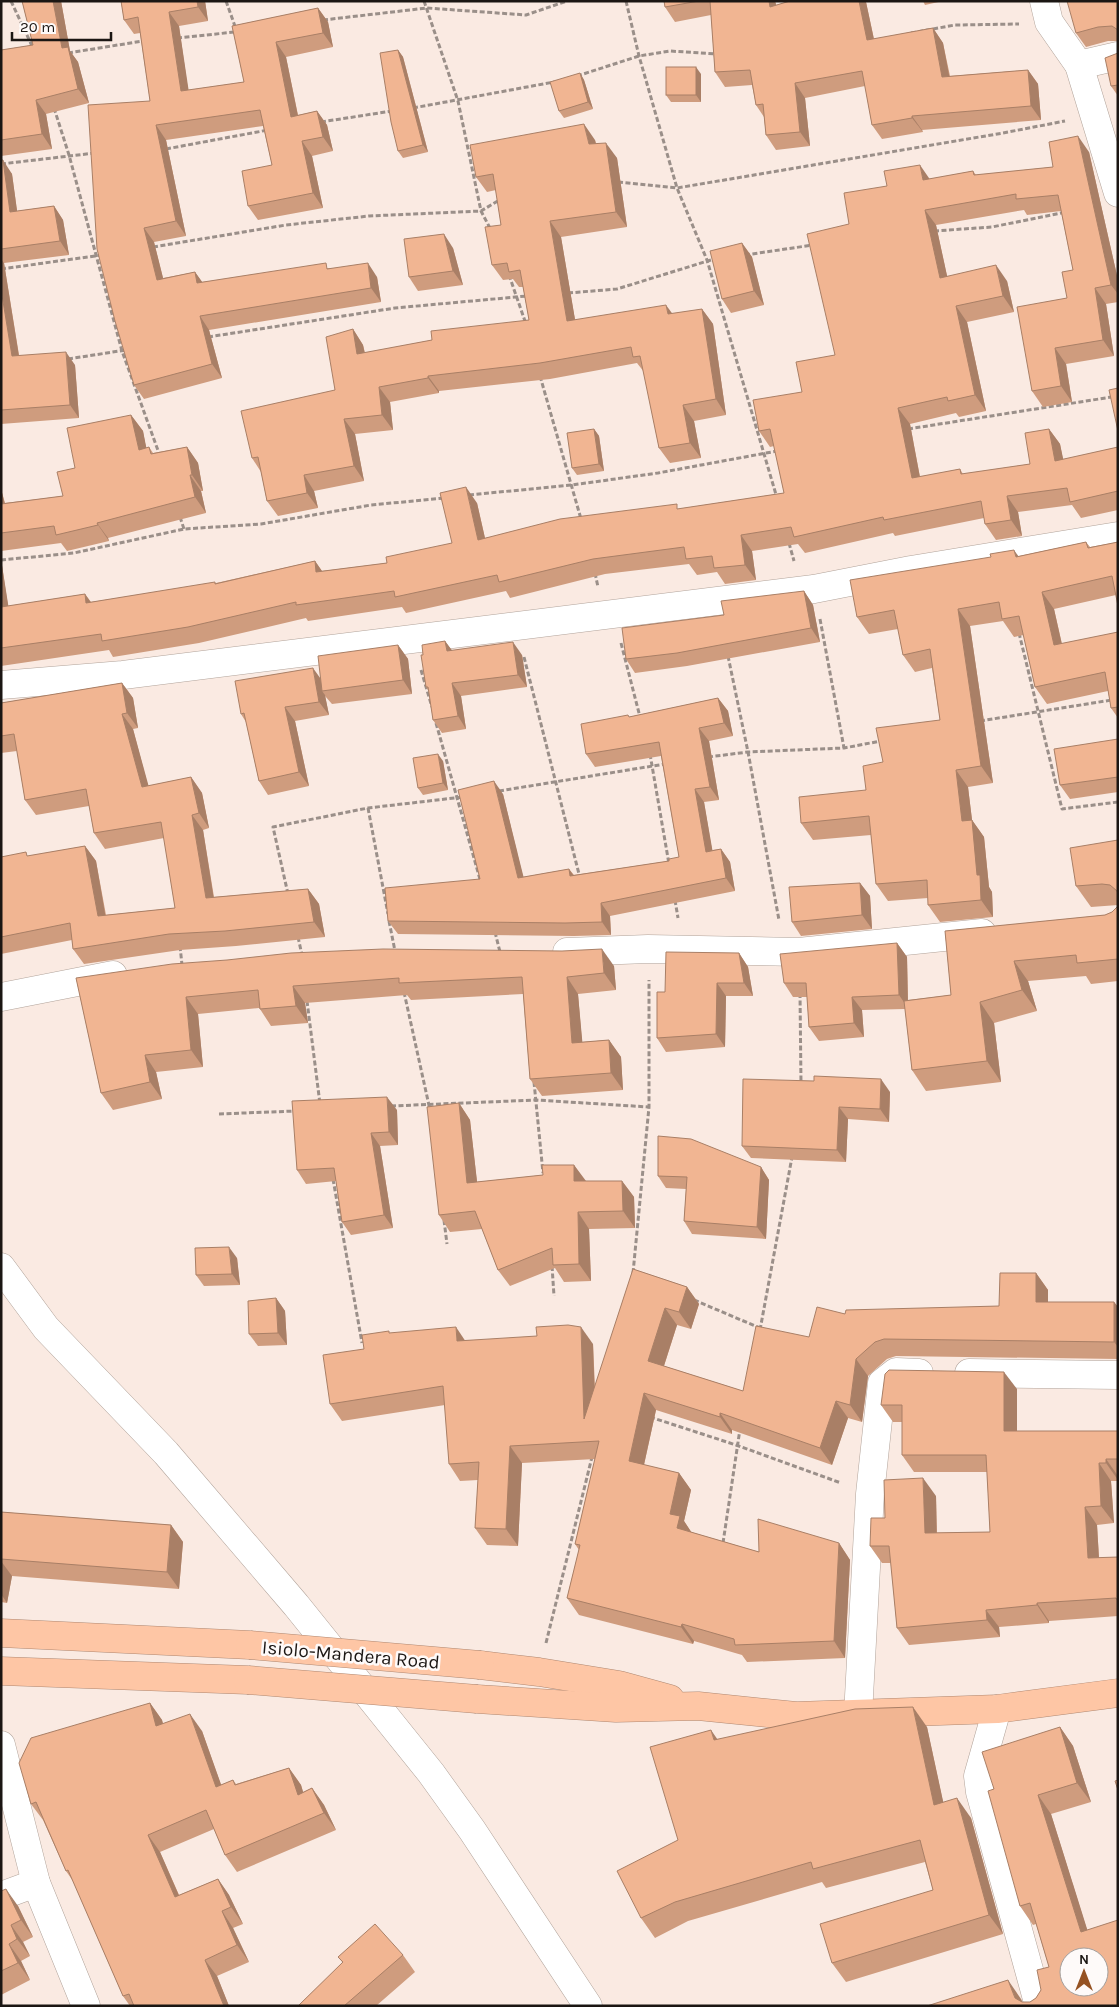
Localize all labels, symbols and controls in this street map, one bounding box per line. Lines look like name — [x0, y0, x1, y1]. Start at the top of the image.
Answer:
scale bar — [12, 10, 111, 42]
text: 20 m — [20, 18, 55, 36]
street label: Isiolo-Mandera Road — [261, 1636, 441, 1674]
north arrow — [1059, 1947, 1109, 1997]
text: N — [1079, 1951, 1089, 1968]

